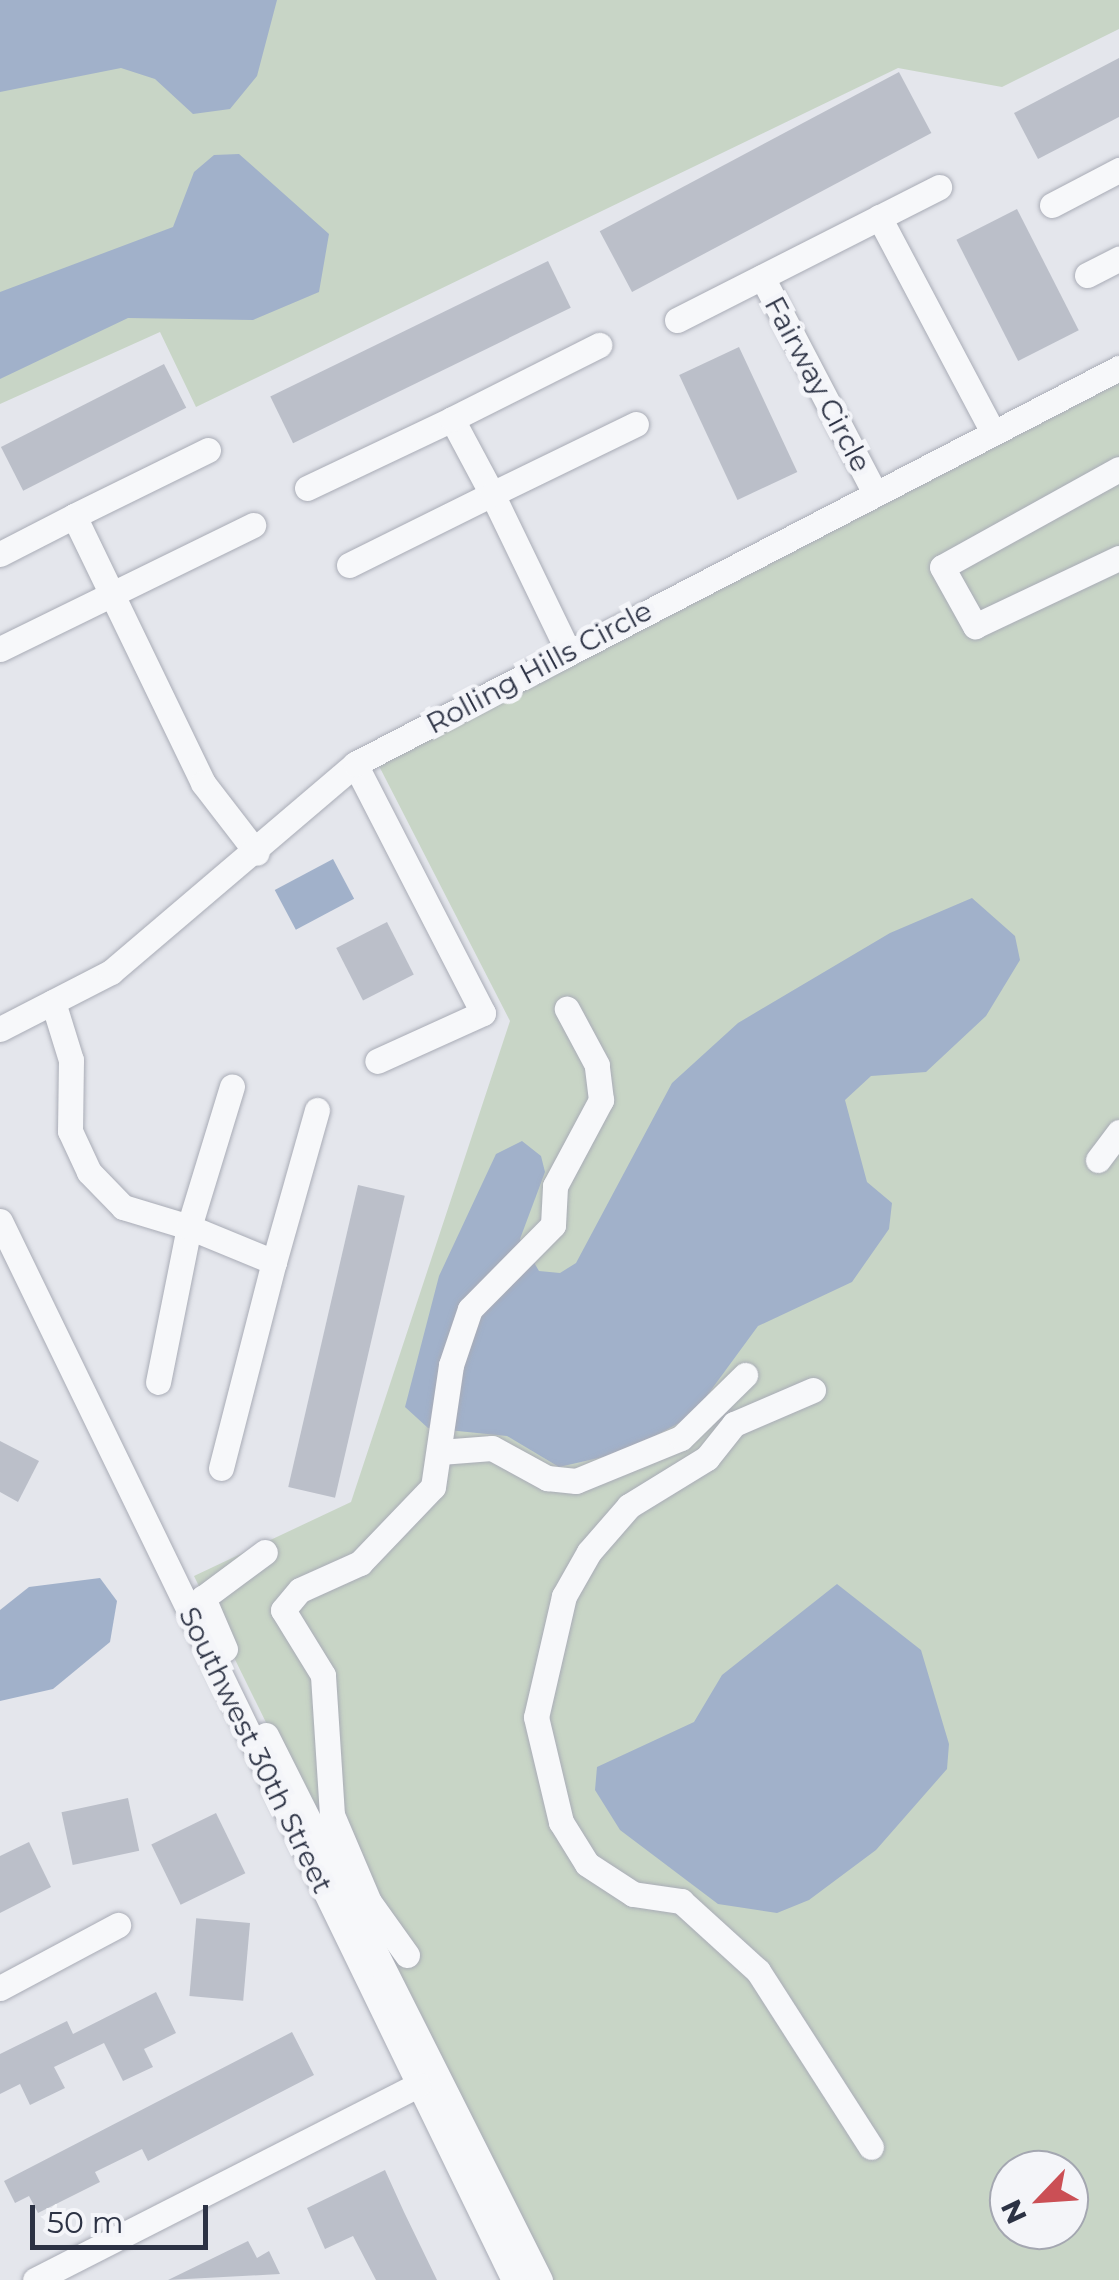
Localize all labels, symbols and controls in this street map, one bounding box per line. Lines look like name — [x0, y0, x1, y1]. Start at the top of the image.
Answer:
street label: Fairway Circle — [758, 291, 878, 477]
street label: Rolling Hills Circle — [421, 593, 657, 741]
street label: Southwest 30th Street — [172, 1602, 340, 1898]
north arrow — [989, 2150, 1089, 2250]
scale bar — [35, 2185, 212, 2247]
text: N — [993, 2194, 1034, 2229]
text: 50 m — [47, 2204, 124, 2241]

